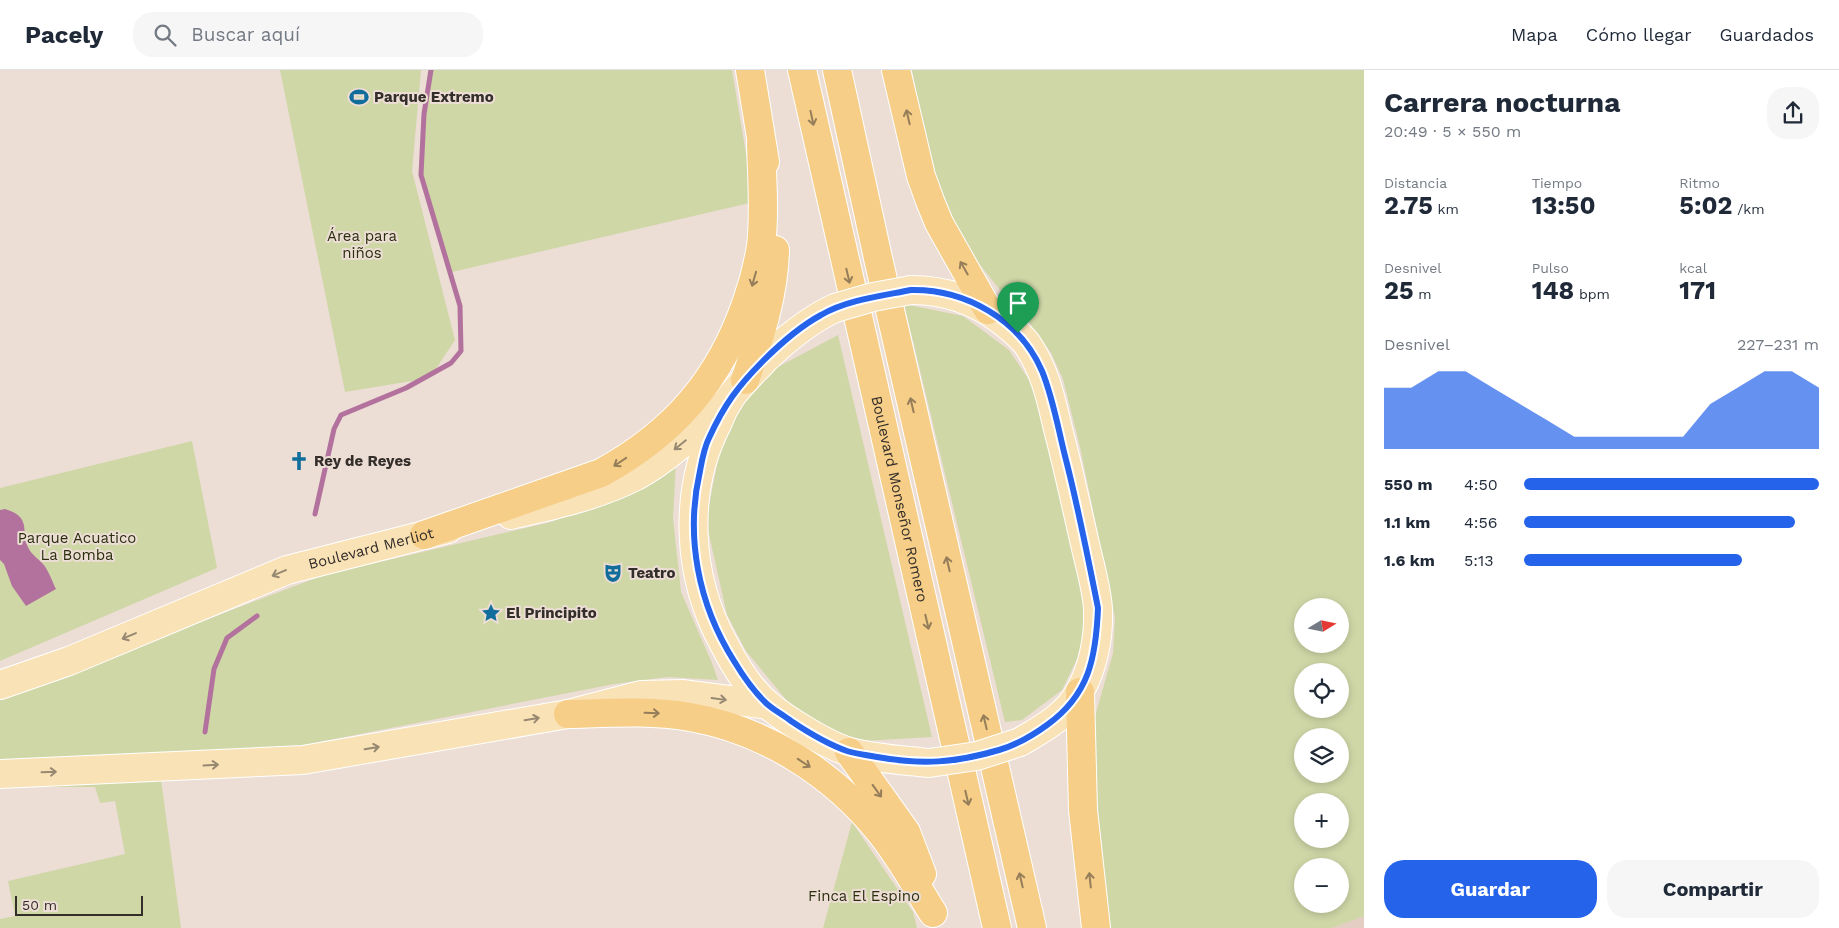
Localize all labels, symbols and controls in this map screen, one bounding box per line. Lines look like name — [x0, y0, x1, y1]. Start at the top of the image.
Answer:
search box — [133, 12, 483, 57]
text: Pacely — [25, 21, 103, 49]
icon: search — [151, 21, 179, 49]
text: Buscar aquí — [191, 23, 300, 46]
text: Mapa — [1511, 24, 1558, 45]
text: Cómo llegar — [1586, 24, 1692, 45]
text: Guardados — [1720, 24, 1814, 45]
sports icon: Parque Extremo — [348, 86, 370, 108]
text: Carrera nocturna — [1384, 86, 1620, 119]
button: share — [1767, 87, 1819, 139]
place label: Parque Extremo — [374, 88, 494, 106]
one-way arrow — [808, 109, 817, 125]
one-way arrow — [903, 109, 912, 125]
text: 20:49 · 5 × 550 m — [1384, 122, 1521, 141]
text: Distancia — [1384, 175, 1447, 191]
text: Tiempo — [1532, 175, 1582, 191]
text: Ritmo — [1679, 175, 1720, 191]
text: 2.75 — [1384, 191, 1433, 220]
text: 13:50 — [1532, 191, 1595, 220]
text: 5:02 — [1679, 191, 1732, 220]
text: km — [1433, 201, 1459, 217]
text: /km — [1732, 201, 1765, 217]
park label: Área para niños — [327, 227, 398, 262]
text: Desnivel — [1384, 260, 1442, 276]
text: Pulso — [1532, 260, 1569, 276]
text: kcal — [1679, 260, 1707, 276]
one-way arrow — [959, 261, 968, 276]
one-way arrow — [844, 268, 853, 284]
one-way arrow — [748, 271, 758, 287]
text: 25 — [1384, 276, 1413, 305]
text: 148 — [1532, 276, 1574, 305]
text: 171 — [1679, 276, 1716, 305]
pin — [997, 282, 1039, 333]
text: m — [1413, 286, 1432, 302]
text: bpm — [1574, 286, 1610, 302]
icon: arrive — [1004, 289, 1032, 317]
text: Desnivel — [1384, 335, 1450, 354]
text: 227–231 m — [1737, 335, 1819, 354]
street label: Boulevard Monseñor Romero — [867, 394, 932, 604]
one-way arrow — [907, 398, 916, 414]
one-way arrow — [674, 439, 687, 450]
church icon: Rey de Reyes — [288, 450, 310, 472]
place label: Rey de Reyes — [314, 452, 411, 470]
one-way arrow — [613, 457, 627, 467]
text: 550 m — [1384, 475, 1433, 494]
text: 4:50 — [1464, 475, 1498, 494]
text: 1.1 km — [1384, 513, 1430, 532]
text: 4:56 — [1464, 513, 1498, 532]
street label: Boulevard Merliot — [306, 524, 436, 573]
park label: Parque Acuatico La Bomba — [18, 529, 136, 564]
text: 1.6 km — [1384, 551, 1435, 570]
text: 5:13 — [1464, 551, 1494, 570]
one-way arrow — [943, 556, 953, 572]
theatre icon: Teatro — [602, 562, 624, 584]
place label: Teatro — [628, 564, 675, 582]
one-way arrow — [271, 570, 286, 579]
north arrow — [1294, 598, 1349, 652]
map controls — [1294, 598, 1349, 913]
place icon: El Principito — [480, 602, 502, 624]
place label: El Principito — [506, 604, 597, 622]
one-way arrow — [923, 614, 932, 630]
one-way arrow — [121, 632, 136, 641]
button: locate — [1294, 663, 1349, 718]
one-way arrow — [711, 694, 727, 704]
one-way arrow — [644, 709, 660, 718]
one-way arrow — [524, 714, 540, 724]
one-way arrow — [980, 715, 989, 731]
button: layers — [1294, 728, 1349, 783]
one-way arrow — [364, 742, 380, 752]
one-way arrow — [797, 758, 811, 768]
one-way arrow — [203, 761, 219, 770]
one-way arrow — [40, 768, 56, 777]
one-way arrow — [872, 784, 882, 798]
one-way arrow — [963, 789, 973, 805]
button: + — [1294, 793, 1349, 848]
button: − — [1294, 858, 1349, 913]
button: Guardar — [1384, 860, 1597, 918]
button: Compartir — [1607, 860, 1819, 918]
one-way arrow — [1085, 872, 1095, 888]
one-way arrow — [1016, 873, 1025, 889]
park label: Finca El Espino — [808, 887, 920, 905]
scale bar — [15, 893, 142, 916]
text: 50 m — [22, 897, 57, 913]

